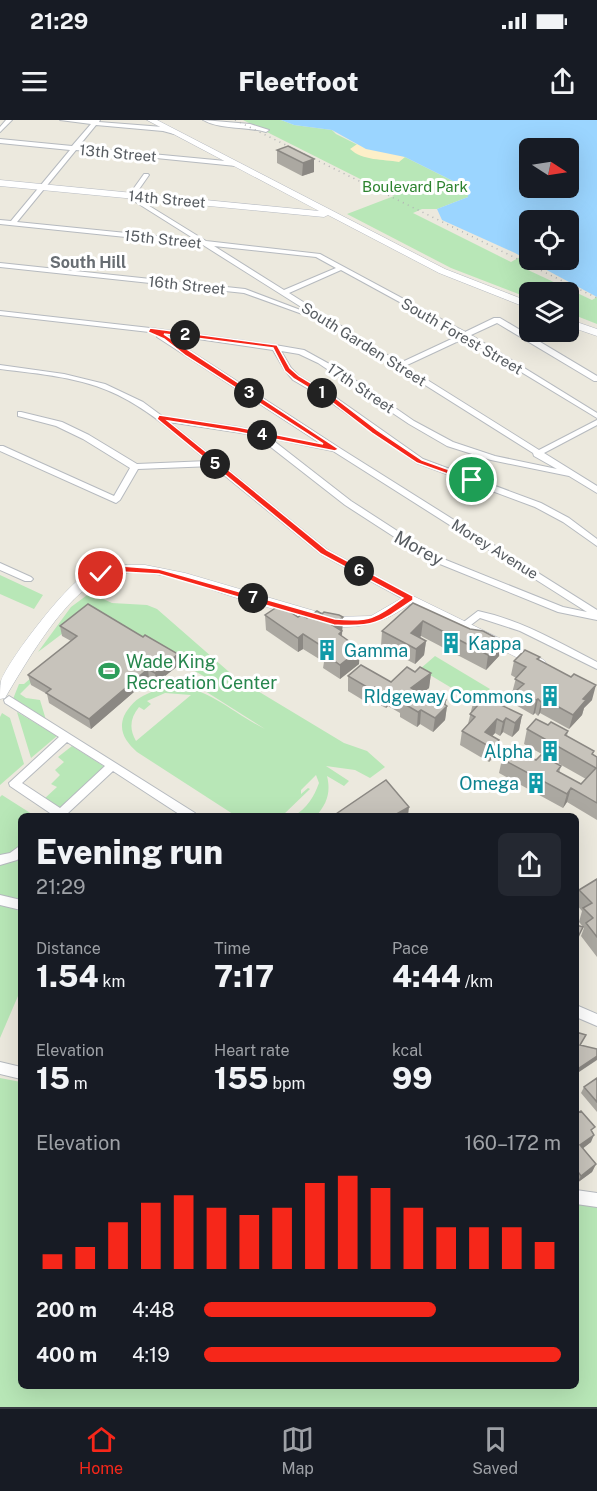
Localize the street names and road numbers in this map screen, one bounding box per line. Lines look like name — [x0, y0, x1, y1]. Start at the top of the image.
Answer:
street label: 13th Street — [79, 141, 158, 165]
street label: 14th Street — [128, 187, 206, 211]
street label: 15th Street — [123, 226, 203, 252]
street label: 16th Street — [148, 273, 227, 298]
street label: South Forest Street — [398, 294, 526, 378]
street label: South Garden Street — [298, 299, 430, 389]
street label: 17th Street — [324, 359, 398, 417]
street label: Morey Avenue — [449, 516, 541, 582]
street label: Morey — [391, 526, 447, 570]

